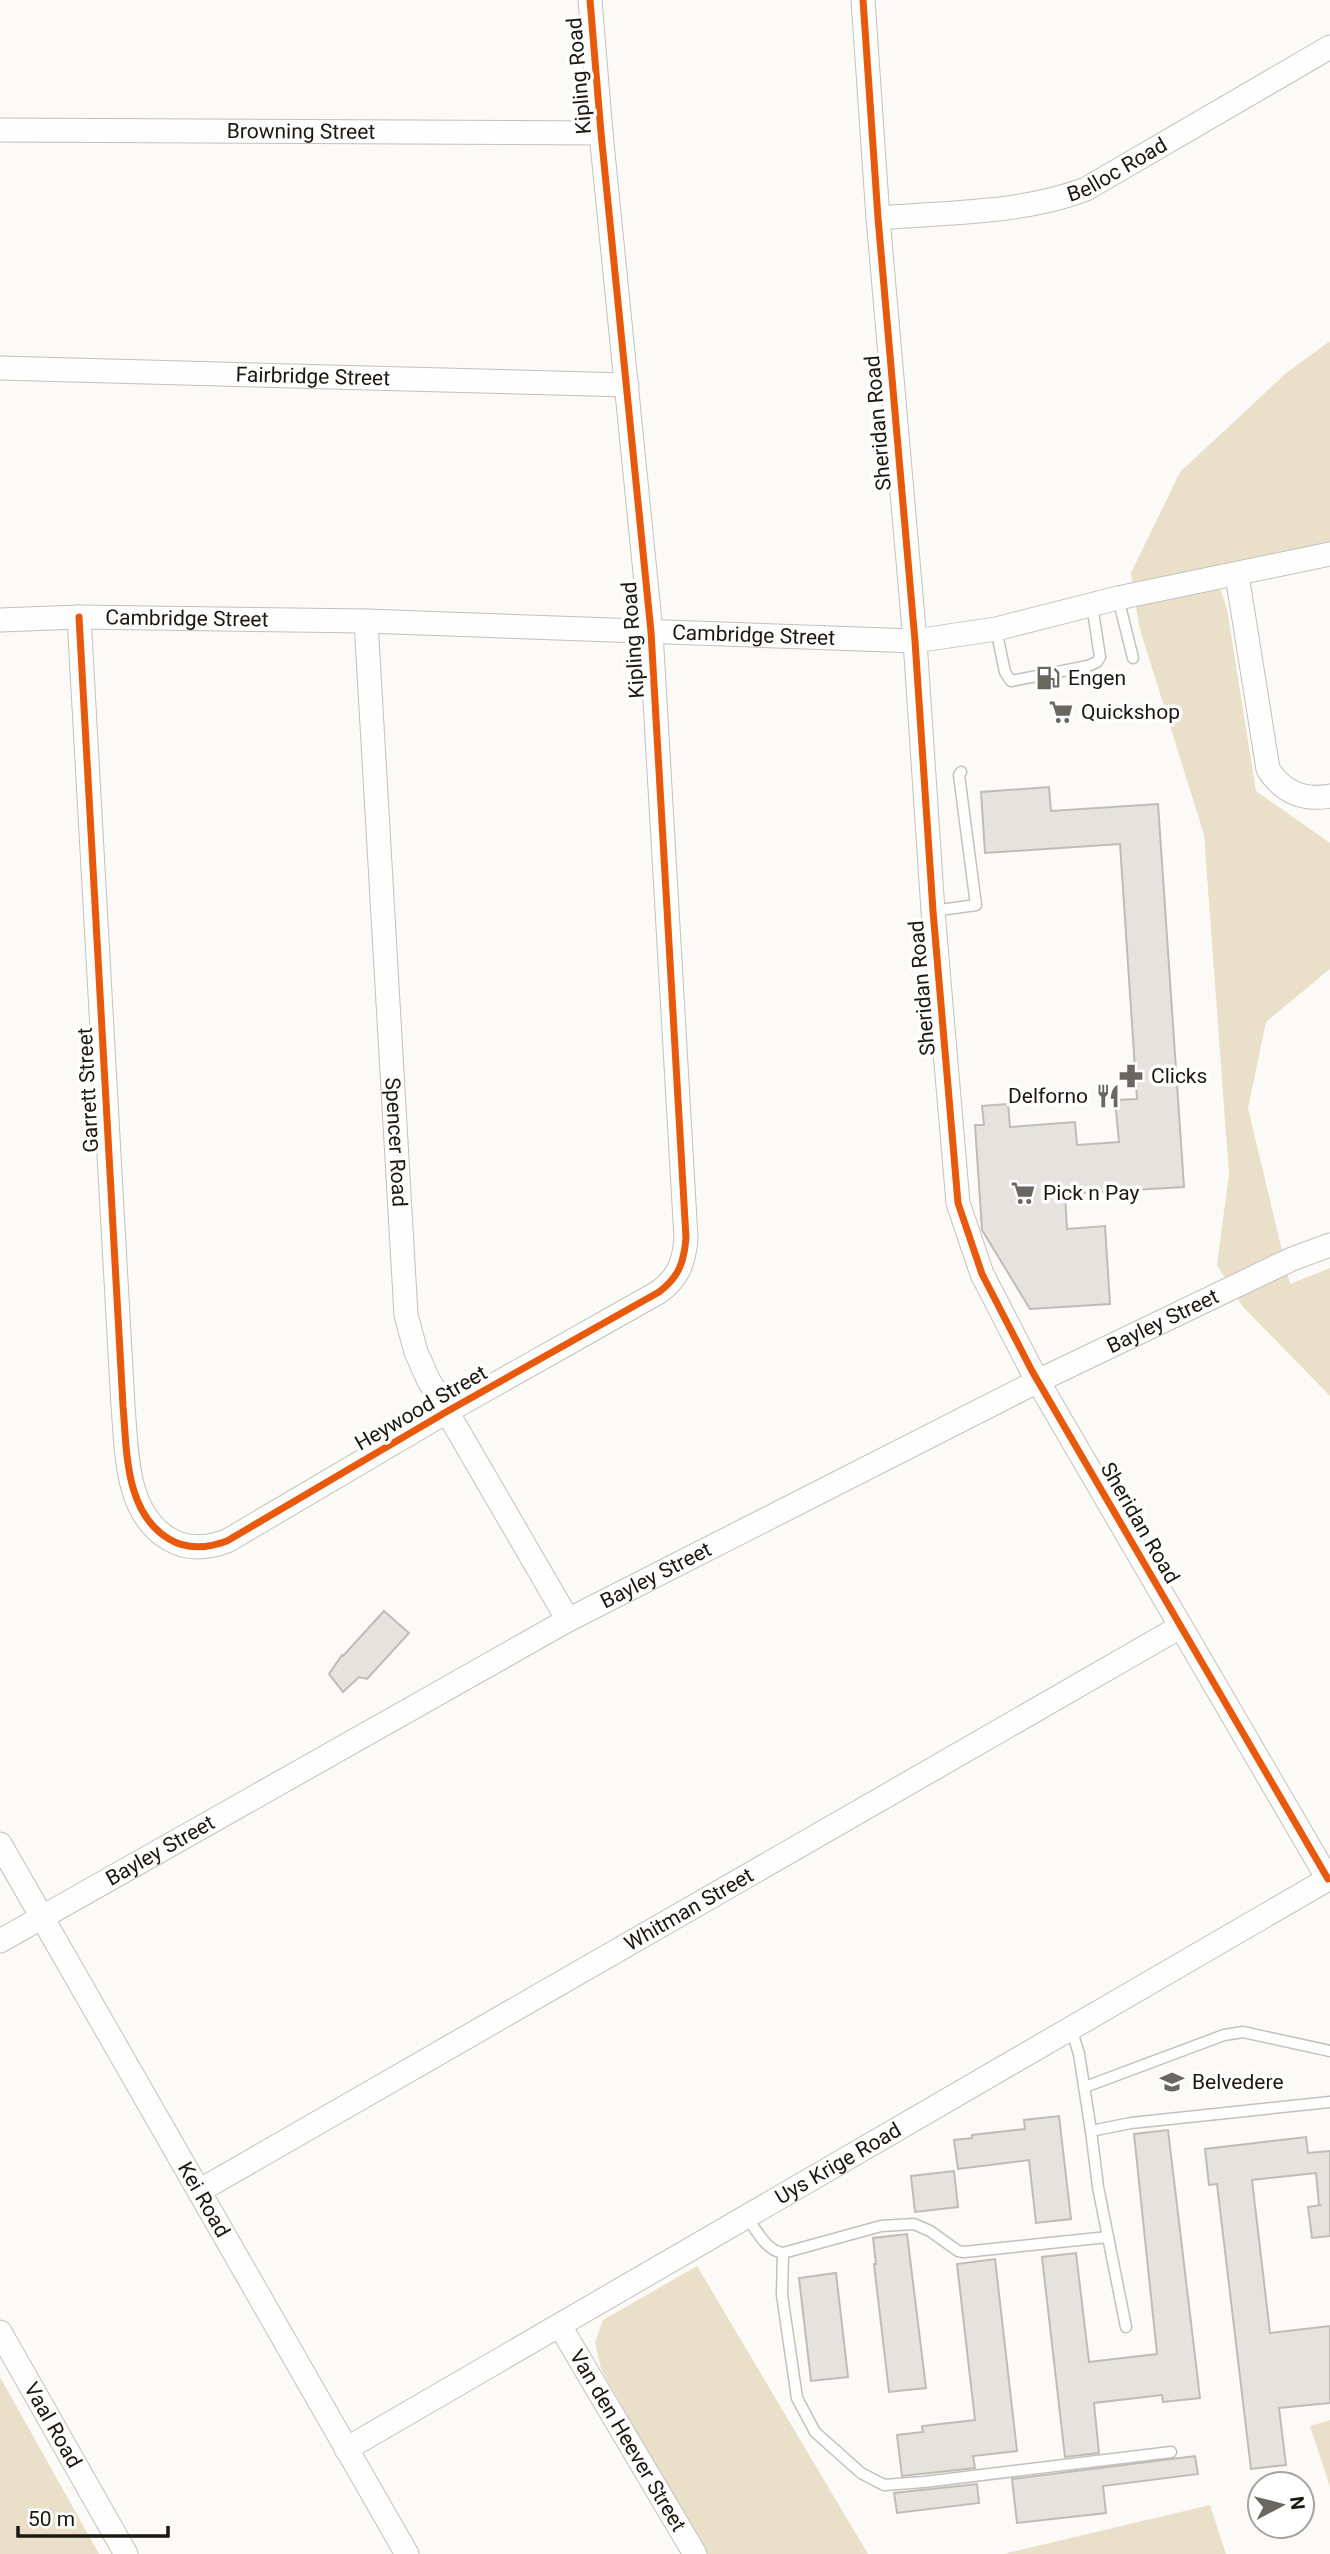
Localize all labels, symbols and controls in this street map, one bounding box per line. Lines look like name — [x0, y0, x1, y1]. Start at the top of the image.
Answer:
street label: Kipling Road — [562, 17, 596, 135]
street label: Browning Street — [227, 119, 375, 144]
street label: Belloc Road — [1064, 133, 1171, 207]
street label: Sheridan Road — [860, 354, 896, 492]
street label: Fairbridge Street — [235, 362, 391, 391]
street label: Kipling Road — [617, 581, 649, 699]
street label: Cambridge Street — [105, 605, 269, 632]
street label: Cambridge Street — [672, 620, 836, 650]
fuel station icon: Engen — [1034, 664, 1062, 692]
place label: Engen — [1068, 666, 1126, 690]
supermarket icon: Quickshop — [1047, 698, 1075, 726]
place label: Quickshop — [1081, 700, 1180, 724]
street label: Sheridan Road — [904, 919, 940, 1057]
street label: Garrett Street — [73, 1027, 103, 1153]
pharmacy icon: Clicks — [1117, 1062, 1145, 1090]
place label: Clicks — [1151, 1064, 1207, 1088]
street label: Spencer Road — [380, 1077, 412, 1208]
restaurant icon: Delforno — [1094, 1082, 1122, 1110]
place label: Delforno — [1008, 1084, 1088, 1108]
supermarket icon: Pick n Pay — [1009, 1179, 1037, 1207]
place label: Pick n Pay — [1043, 1181, 1139, 1205]
street label: Bayley Street — [1103, 1284, 1223, 1358]
street label: Heywood Street — [351, 1361, 491, 1455]
street label: Sheridan Road — [1096, 1458, 1184, 1588]
street label: Bayley Street — [596, 1537, 715, 1613]
street label: Bayley Street — [102, 1810, 219, 1891]
street label: Whitman Street — [620, 1863, 757, 1956]
school or university icon: Belvedere — [1158, 2068, 1186, 2096]
place label: Belvedere — [1192, 2070, 1284, 2094]
street label: Uys Krige Road — [771, 2118, 905, 2209]
street label: Kei Road — [173, 2158, 235, 2242]
street label: Van den Heever Street — [565, 2345, 691, 2536]
street label: Vaal Road — [19, 2378, 87, 2472]
north arrow — [1246, 2470, 1316, 2540]
scale bar — [18, 2494, 168, 2538]
text: N — [1285, 2495, 1310, 2511]
text: 50 m — [28, 2507, 75, 2531]

